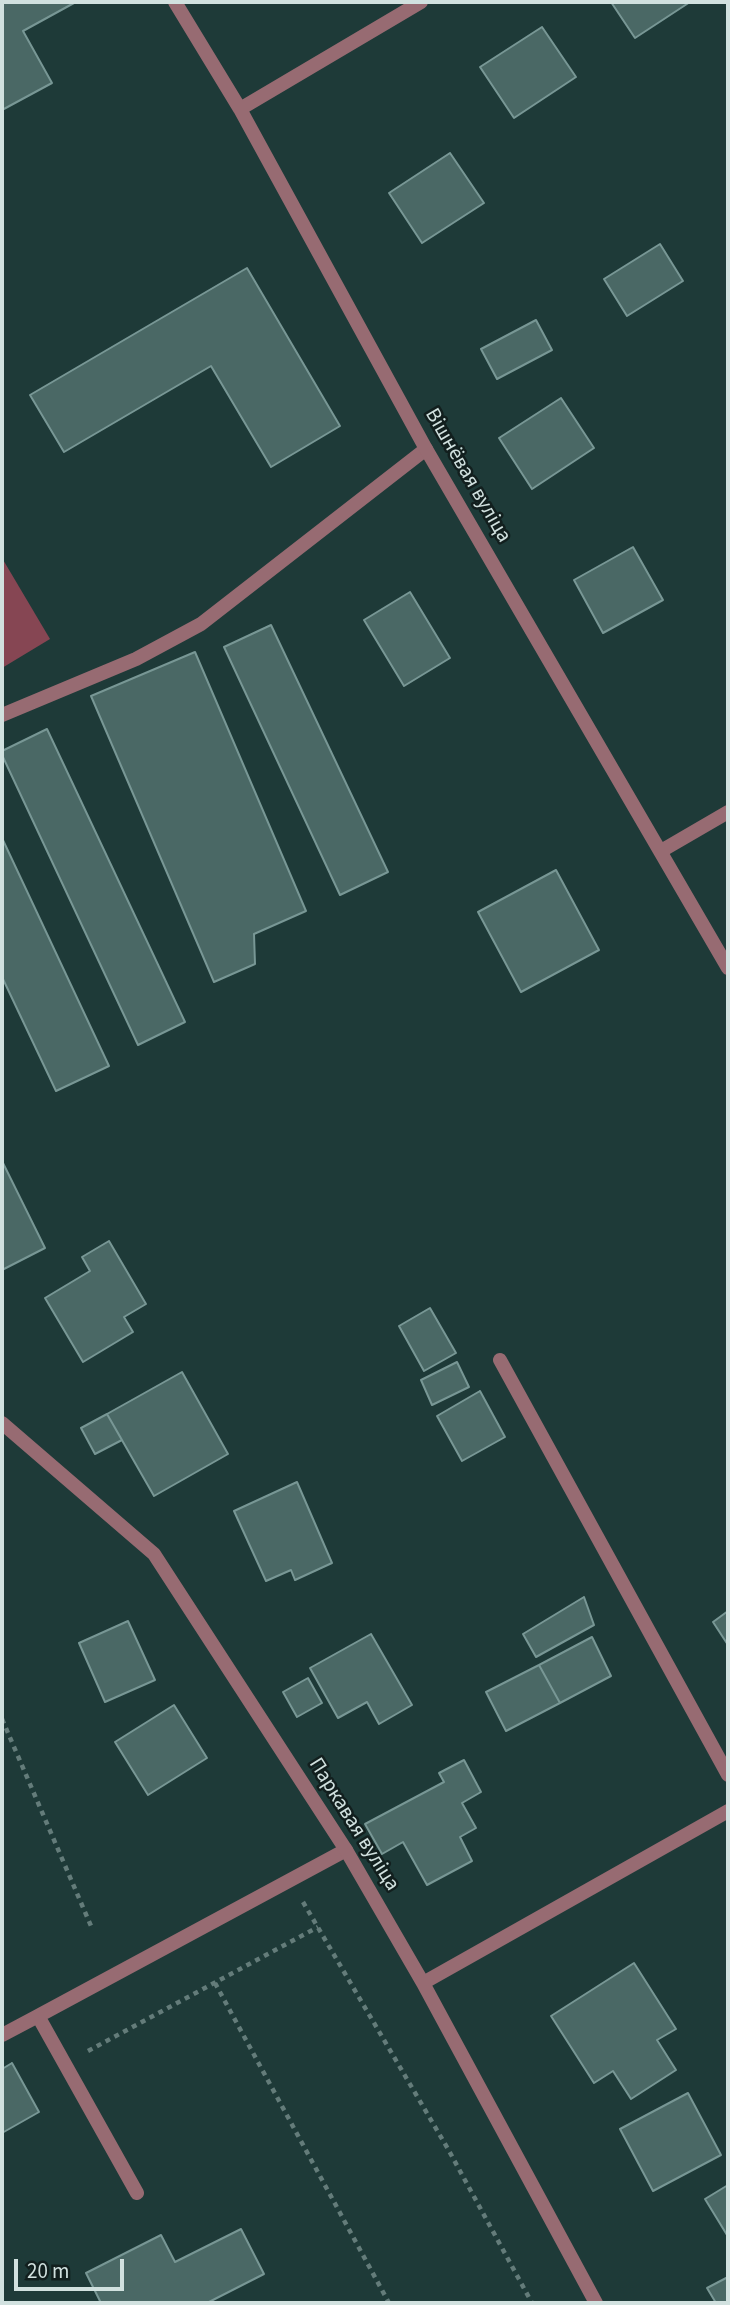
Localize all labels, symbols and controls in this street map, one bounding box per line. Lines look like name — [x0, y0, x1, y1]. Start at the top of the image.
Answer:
street label: Вішнёвая вуліца — [418, 404, 516, 548]
street label: Паркавая вуліца — [302, 1754, 404, 1896]
scale bar — [18, 2246, 128, 2290]
text: 20 m — [27, 2256, 69, 2286]

